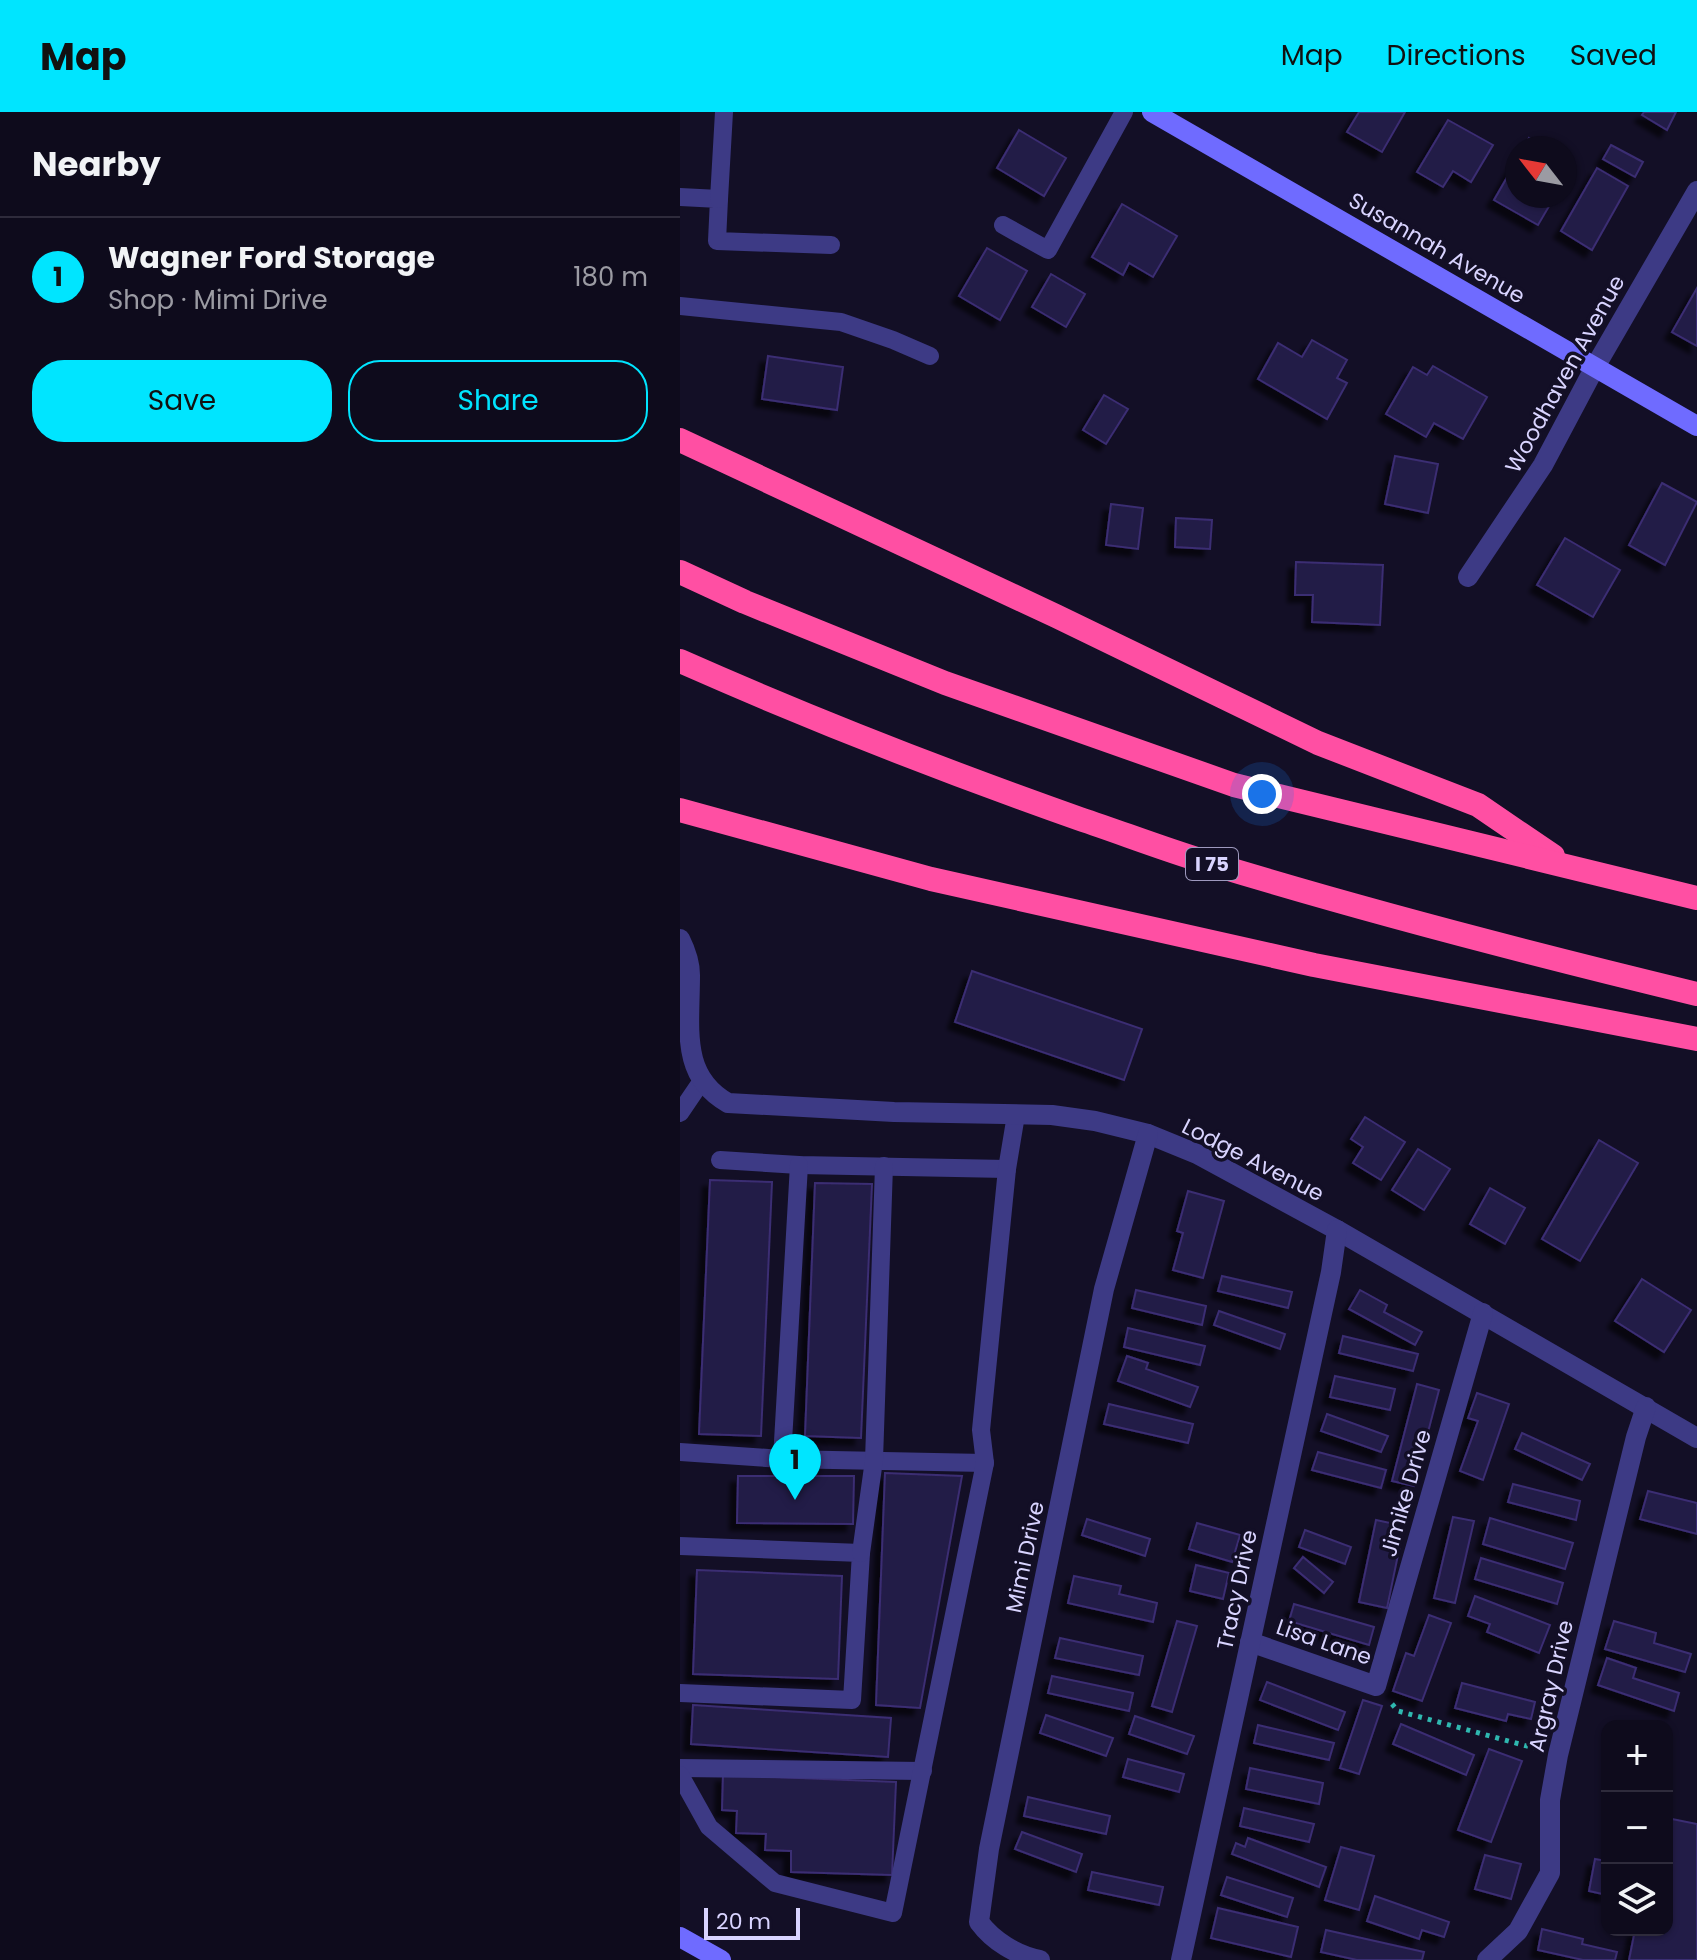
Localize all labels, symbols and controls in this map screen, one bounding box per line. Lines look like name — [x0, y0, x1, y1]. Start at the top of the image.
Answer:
text: Map — [40, 30, 127, 83]
text: Map — [1281, 36, 1343, 75]
text: Directions — [1387, 36, 1526, 75]
text: Saved — [1570, 36, 1657, 75]
north arrow — [1505, 136, 1577, 208]
text: Nearby — [32, 140, 161, 188]
street label: Susannah Avenue — [1343, 185, 1531, 311]
text: Wagner Ford Storage — [108, 236, 435, 279]
text: 1 — [53, 259, 63, 295]
text: 180 m — [573, 259, 648, 295]
street label: Woodhaven Avenue — [1498, 269, 1632, 479]
text: Shop · Mimi Drive — [108, 282, 328, 318]
button: Save — [32, 360, 332, 442]
button: Share — [348, 360, 648, 442]
your location — [1242, 774, 1282, 814]
road number: I 75 — [1186, 848, 1238, 880]
street label: Lodge Avenue — [1177, 1111, 1329, 1209]
street label: Jimike Drive — [1373, 1426, 1439, 1560]
pin: 1 — [769, 1434, 821, 1500]
street label: Mimi Drive — [998, 1498, 1052, 1616]
street label: Tracy Drive — [1209, 1527, 1265, 1653]
street label: Lisa Lane — [1272, 1611, 1376, 1673]
street label: Argray Drive — [1521, 1617, 1581, 1755]
map controls — [1601, 1720, 1673, 1936]
button: + — [1601, 1720, 1673, 1792]
button: − — [1601, 1792, 1673, 1864]
button: layers — [1601, 1864, 1673, 1936]
scale bar — [704, 1904, 800, 1940]
text: 20 m — [716, 1906, 771, 1937]

